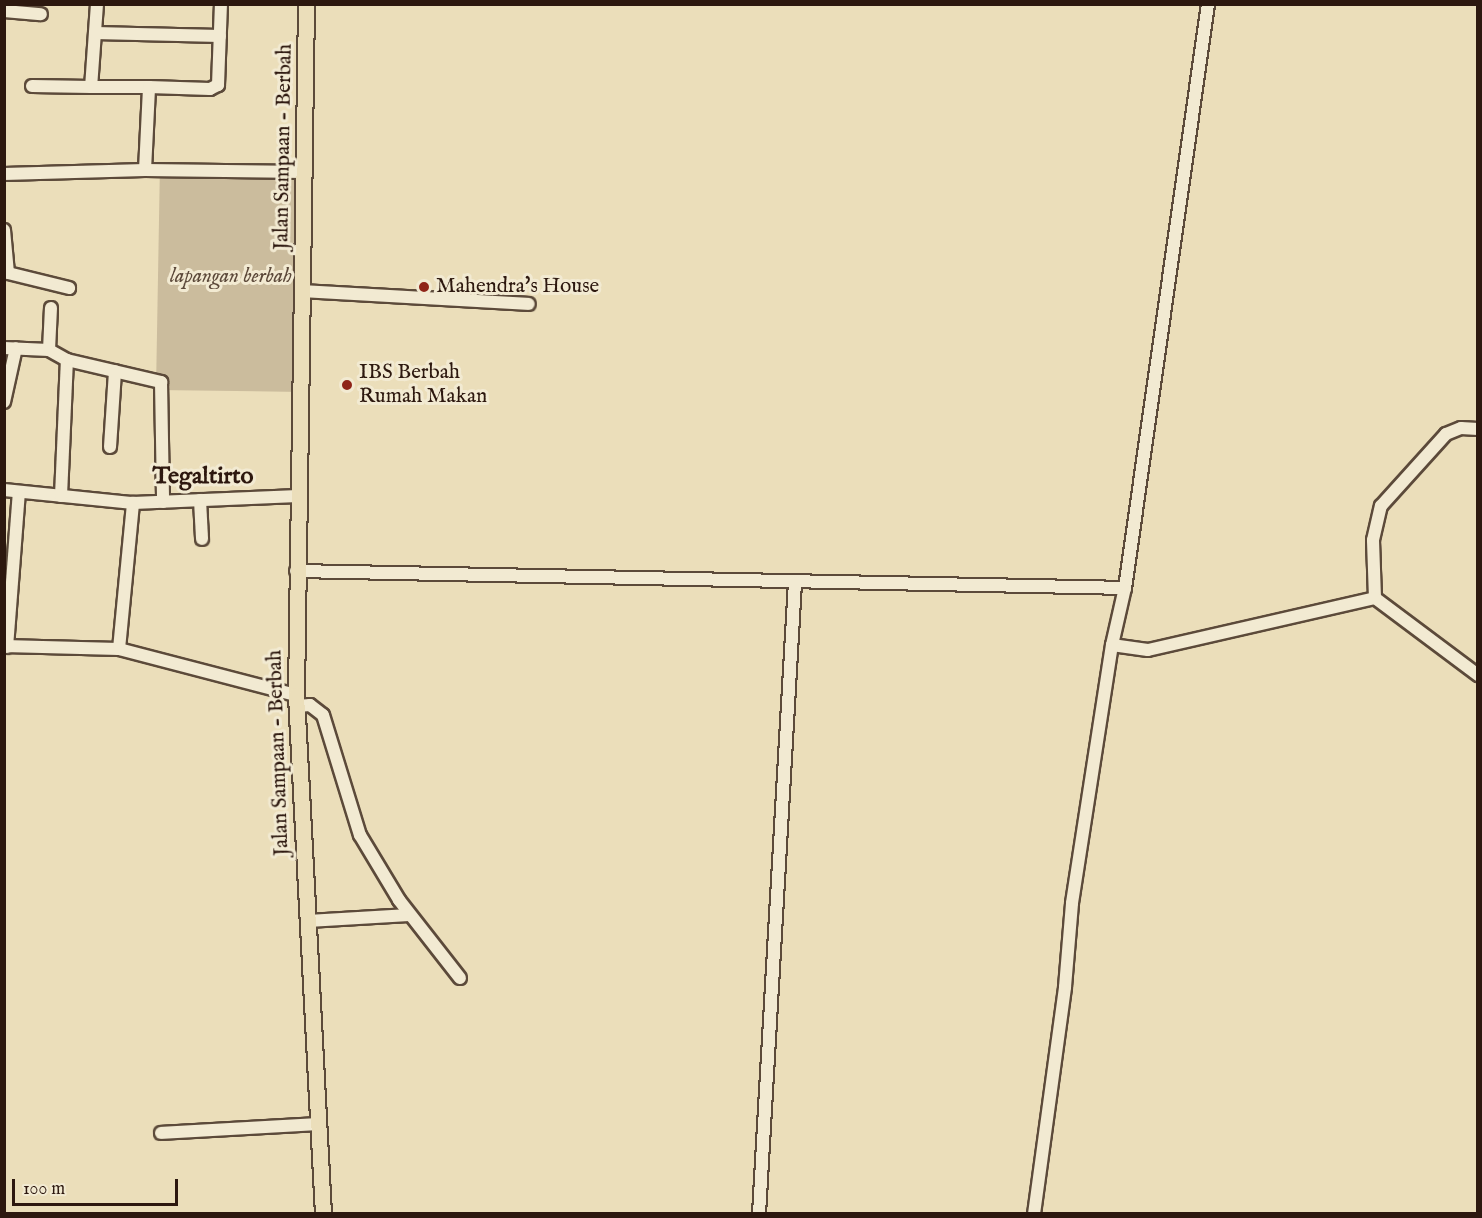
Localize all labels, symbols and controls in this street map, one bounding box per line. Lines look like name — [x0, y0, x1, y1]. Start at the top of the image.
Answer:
street label: Jalan Sampaan - Berbah — [270, 44, 298, 250]
park label: lapangan berbah — [170, 264, 292, 290]
place label: Mahendra's House — [436, 274, 599, 300]
marker: Mahendra's House — [417, 280, 431, 294]
place label: IBS Berbah Rumah Makan — [359, 360, 487, 410]
marker: IBS Berbah Rumah Makan — [340, 378, 354, 392]
district label: Tegaltirto — [153, 463, 253, 491]
street label: Jalan Sampaan - Berbah — [263, 650, 295, 856]
scale bar — [15, 1167, 182, 1205]
text: 100 m — [23, 1178, 65, 1201]

